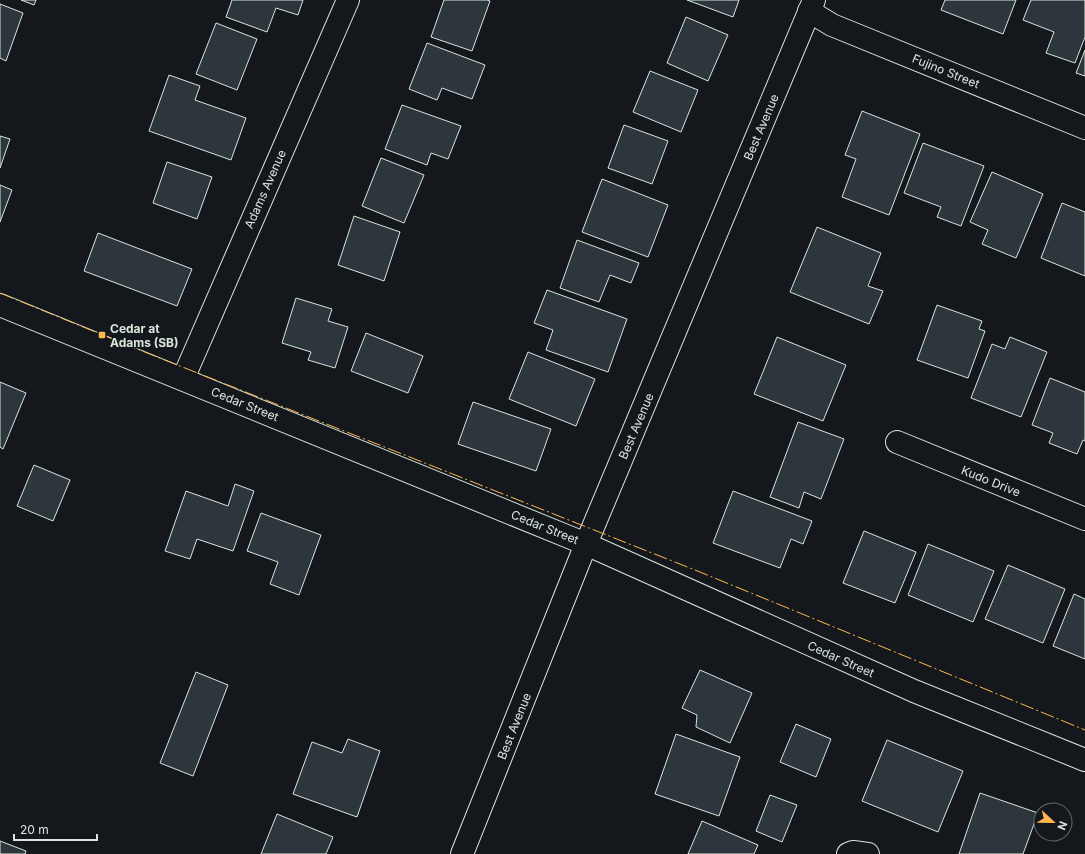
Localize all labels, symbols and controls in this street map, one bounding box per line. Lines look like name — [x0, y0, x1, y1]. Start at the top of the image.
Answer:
street label: Fujino Street — [910, 51, 982, 91]
street label: Best Avenue — [740, 92, 782, 162]
street label: Adams Avenue — [241, 147, 289, 231]
place label: Cedar at Adams (SB) — [110, 321, 179, 350]
marker: Cedar at Adams (SB) — [97, 330, 107, 340]
street label: Cedar Street — [209, 384, 281, 424]
street label: Best Avenue — [615, 391, 657, 461]
street label: Kudo Drive — [959, 462, 1023, 500]
street label: Cedar Street — [509, 507, 581, 547]
street label: Cedar Street — [805, 638, 877, 680]
street label: Best Avenue — [494, 690, 534, 762]
north arrow — [1033, 802, 1073, 842]
scale bar — [14, 816, 97, 842]
text: N — [1054, 819, 1070, 832]
text: 20 m — [20, 822, 49, 837]

